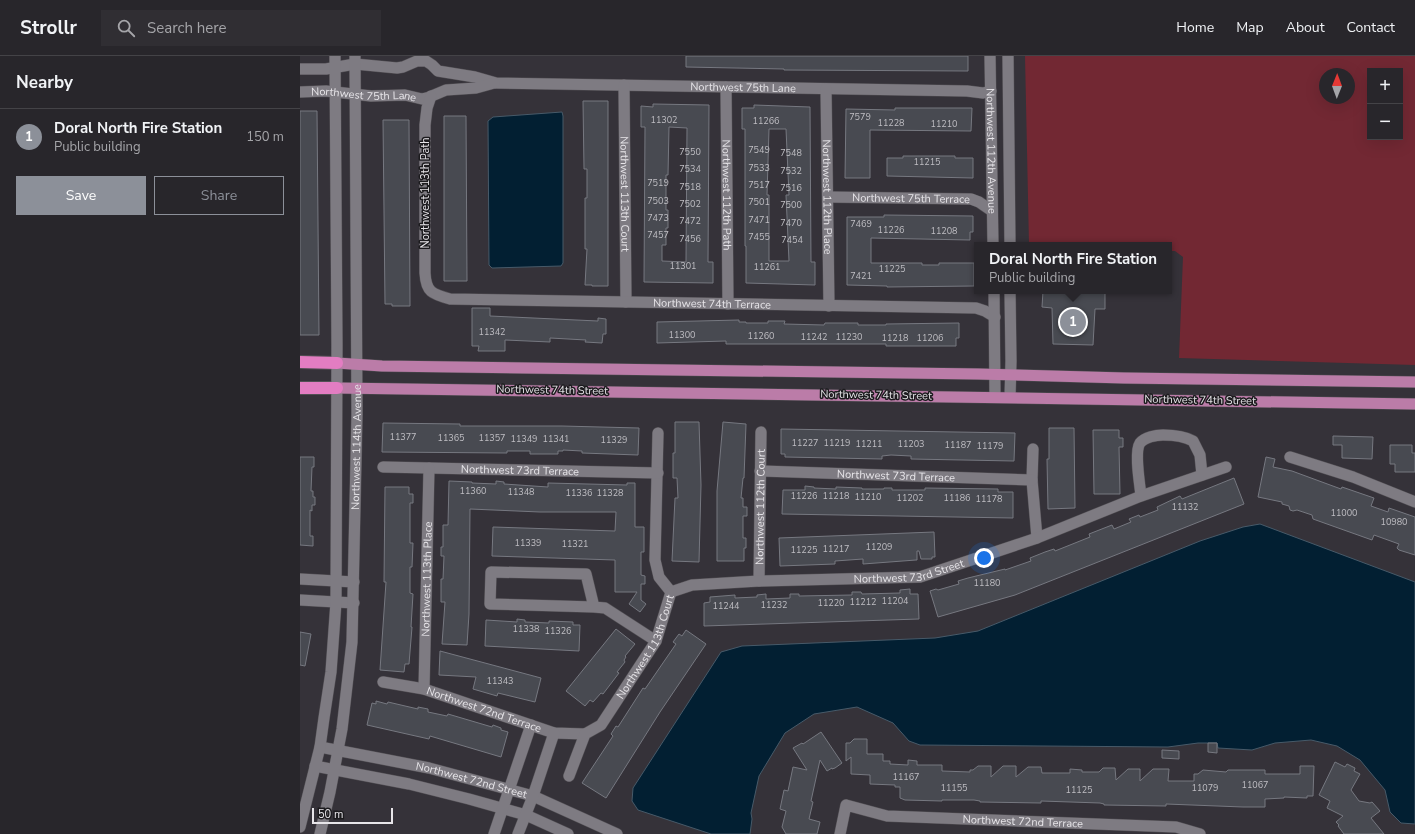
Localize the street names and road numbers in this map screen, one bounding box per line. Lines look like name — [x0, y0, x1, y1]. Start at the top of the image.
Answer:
street label: Northwest 75th Lane — [690, 79, 796, 96]
street label: Northwest 75th Lane — [311, 83, 418, 105]
street label: Northwest 112th Avenue — [983, 88, 1000, 214]
street label: Northwest 113th Court — [617, 136, 633, 252]
street label: Northwest 113th Path — [418, 138, 433, 248]
street label: Northwest 112th Path — [719, 139, 735, 251]
street label: Northwest 112th Place — [819, 139, 836, 255]
street label: Northwest 75th Terrace — [852, 190, 970, 206]
street label: Northwest 74th Terrace — [653, 295, 771, 312]
street label: Northwest 74th Street — [496, 382, 608, 398]
street label: Northwest 114th Avenue — [347, 384, 365, 510]
street label: Northwest 74th Street — [820, 387, 932, 403]
street label: Northwest 74th Street — [1144, 392, 1256, 408]
street label: Northwest 112th Court — [752, 449, 768, 565]
street label: Northwest 73rd Terrace — [461, 461, 579, 479]
street label: Northwest 73rd Terrace — [837, 466, 955, 485]
street label: Northwest 113th Place — [418, 521, 435, 637]
street label: Northwest 73rd Street — [854, 555, 966, 586]
street label: Northwest 113th Court — [613, 593, 677, 702]
street label: Northwest 72nd Terrace — [425, 683, 544, 736]
street label: Northwest 72nd Street — [415, 758, 529, 802]
street label: Northwest 72nd Terrace — [962, 811, 1083, 831]

